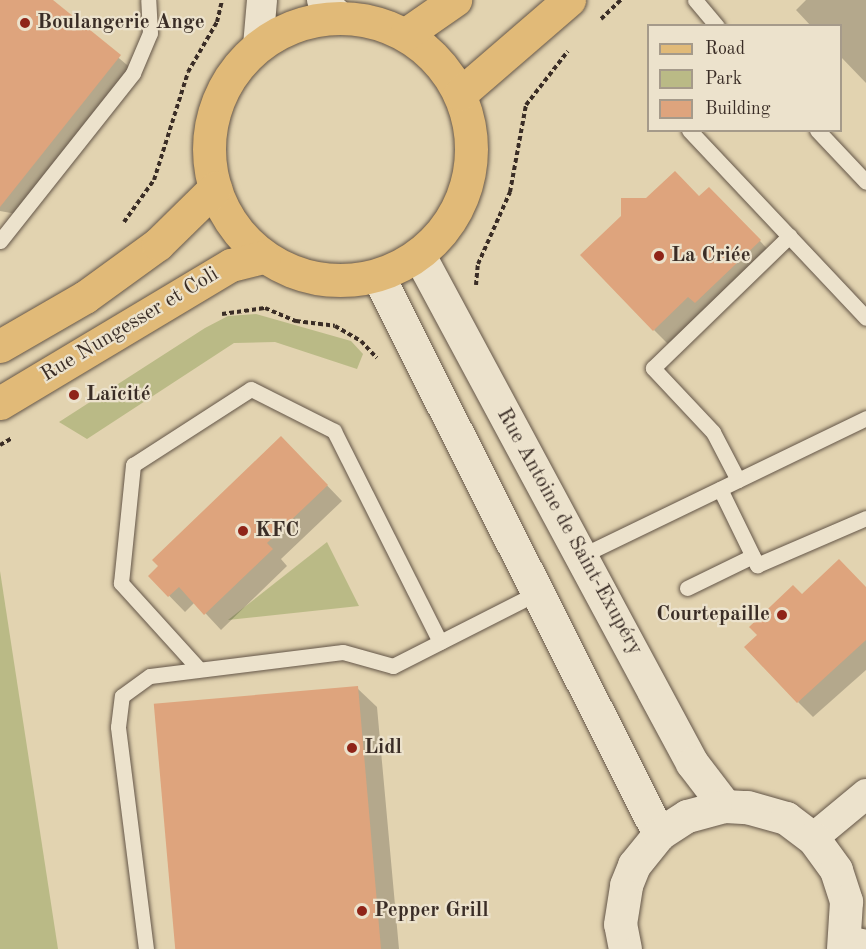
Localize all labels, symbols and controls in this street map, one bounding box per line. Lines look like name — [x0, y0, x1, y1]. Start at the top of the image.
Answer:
place label: Boulangerie Ange — [37, 10, 205, 36]
marker: Boulangerie Ange — [18, 16, 32, 30]
legend — [647, 24, 842, 132]
text: Road — [705, 40, 745, 58]
text: Park — [705, 70, 742, 88]
text: Building — [705, 100, 770, 118]
place label: La Criée — [671, 243, 751, 269]
marker: La Criée — [652, 249, 666, 263]
street label: Rue Nungesser et Coli — [37, 262, 223, 388]
place label: Laïcité — [86, 382, 151, 408]
marker: Laïcité — [67, 388, 81, 402]
street label: Rue Antoine de Saint-Exupéry — [490, 404, 648, 660]
place label: KFC — [255, 518, 299, 544]
marker: KFC — [236, 524, 250, 538]
place label: Courtepaille — [656, 602, 770, 628]
marker: Courtepaille — [775, 608, 789, 622]
place label: Lidl — [364, 735, 402, 761]
marker: Lidl — [345, 741, 359, 755]
place label: Pepper Grill — [374, 898, 489, 924]
marker: Pepper Grill — [355, 904, 369, 918]

